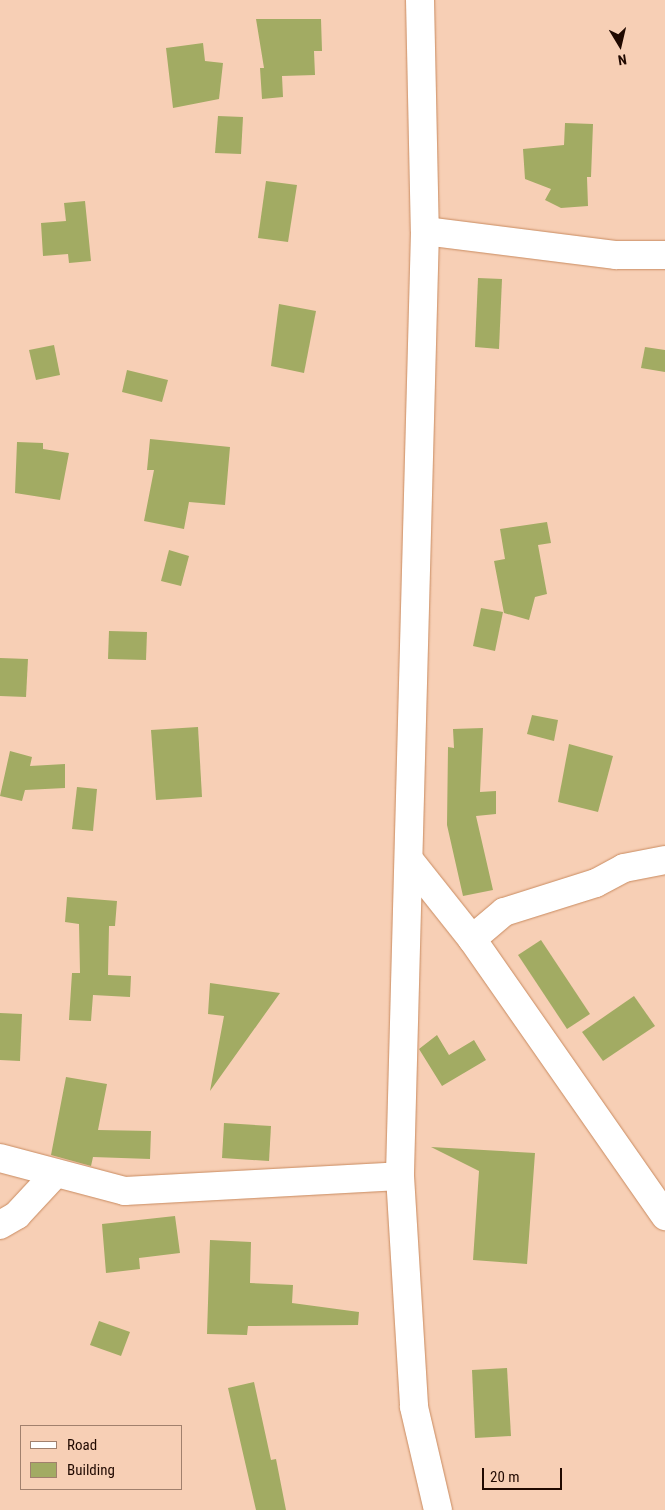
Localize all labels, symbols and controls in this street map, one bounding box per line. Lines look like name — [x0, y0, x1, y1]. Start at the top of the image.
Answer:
north arrow — [595, 20, 645, 70]
text: N — [617, 51, 628, 68]
legend — [20, 1425, 182, 1490]
text: Road — [67, 1436, 97, 1454]
scale bar — [485, 1458, 565, 1490]
text: Building — [67, 1461, 115, 1479]
text: 20 m — [490, 1468, 520, 1486]

